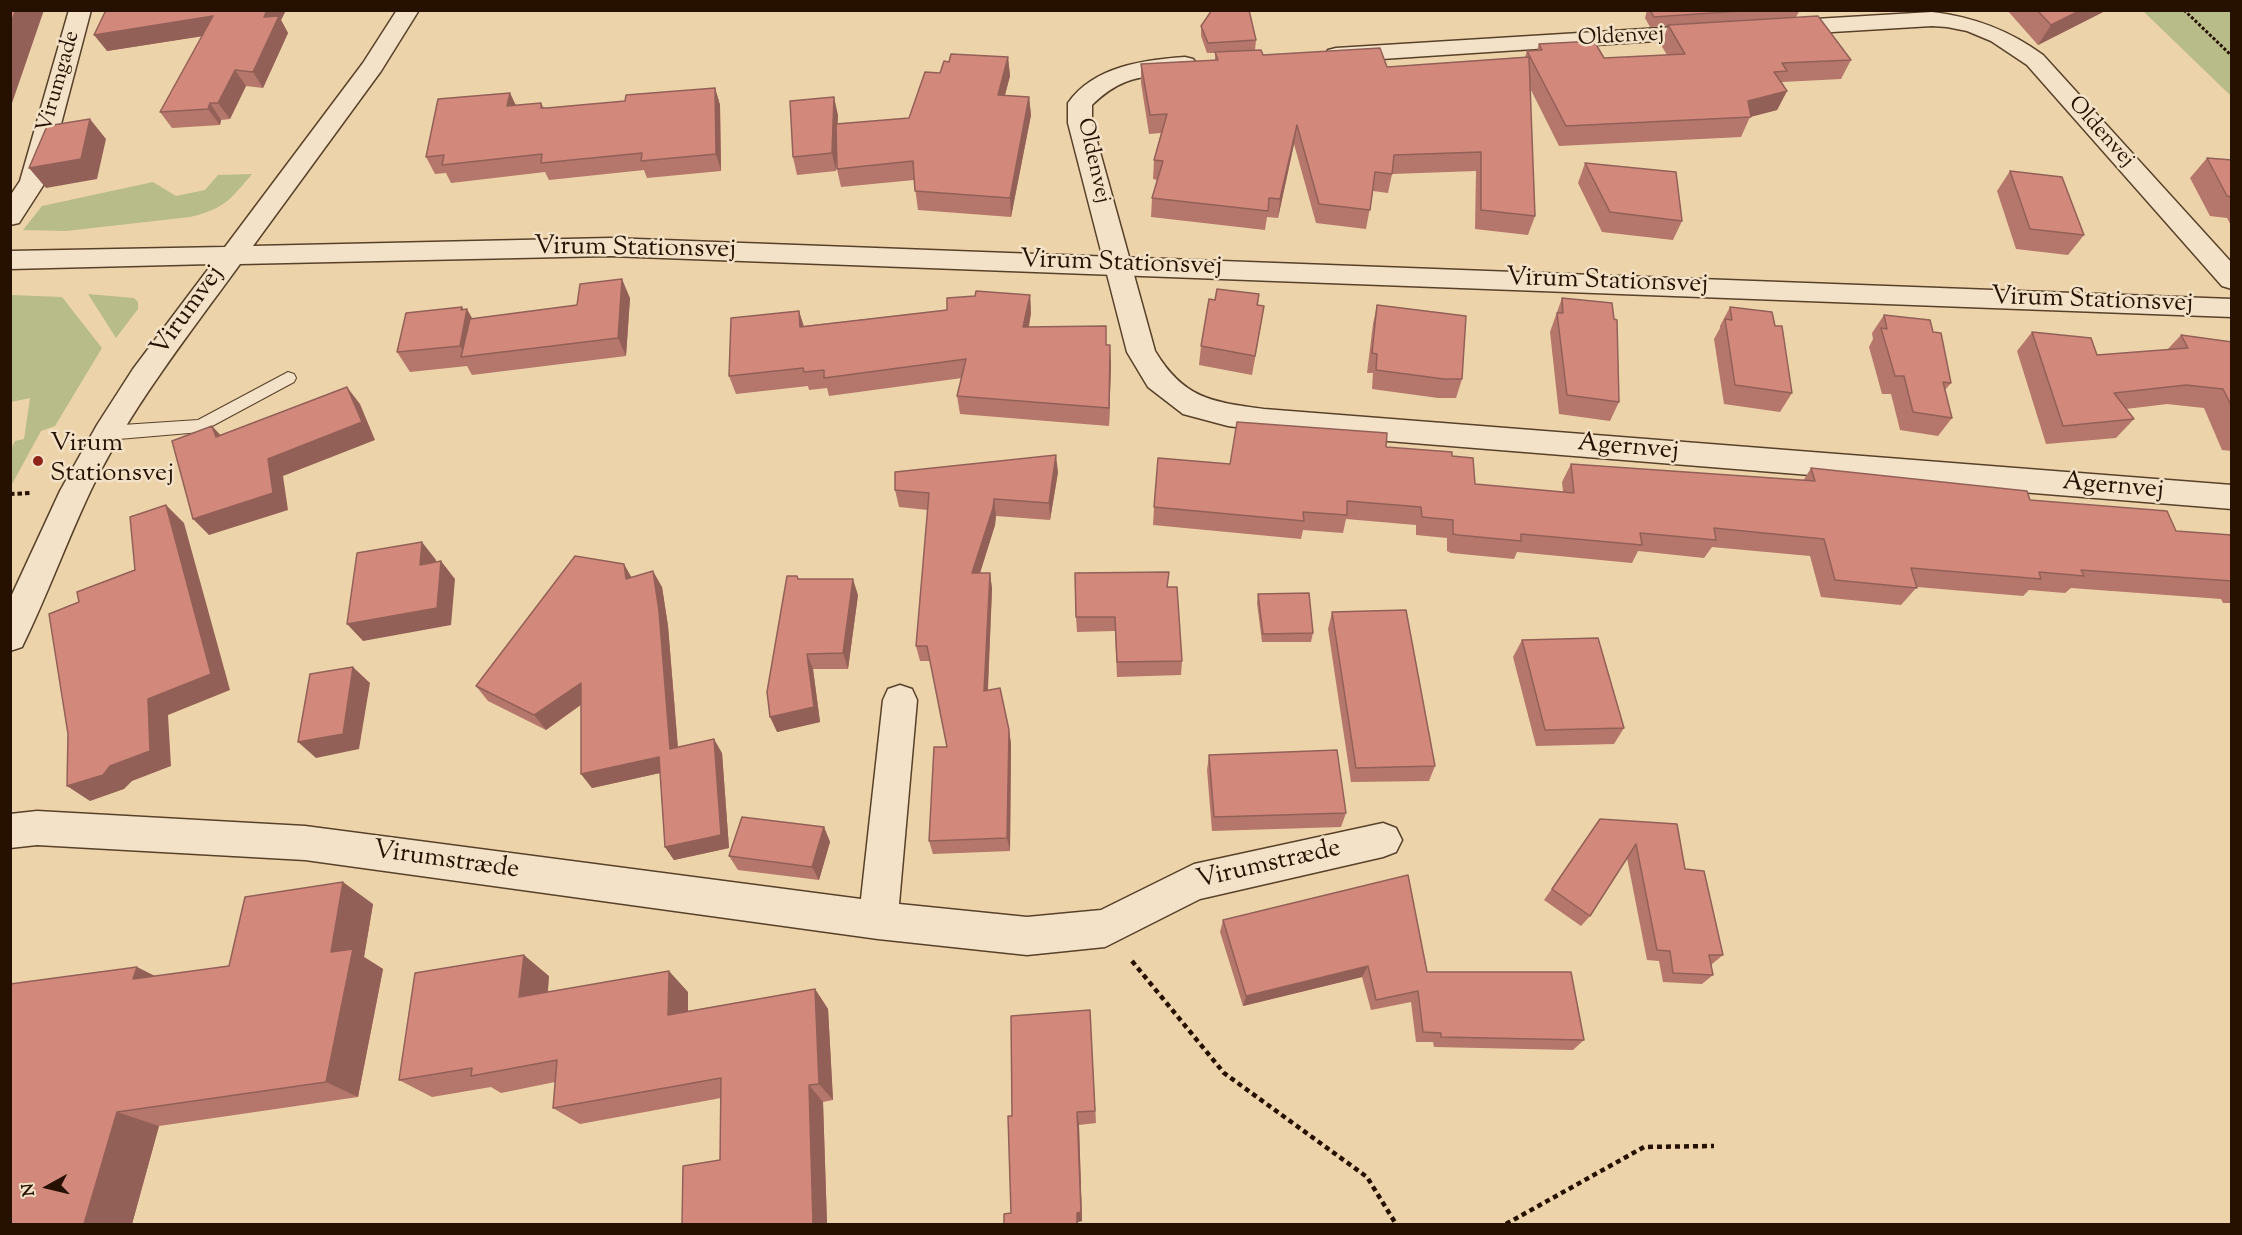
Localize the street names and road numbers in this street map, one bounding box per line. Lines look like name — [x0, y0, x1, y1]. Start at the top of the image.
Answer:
street label: Oldenvej — [1577, 23, 1665, 53]
street label: Virumgade — [33, 28, 87, 136]
street label: Oldenvej — [2061, 92, 2139, 174]
street label: Oldenvej — [1069, 116, 1115, 206]
street label: Virum Stationsvej — [533, 233, 737, 267]
street label: Virum Stationsvej — [1019, 246, 1223, 284]
street label: Virumvej — [146, 261, 232, 363]
street label: Virum Stationsvej — [1505, 264, 1709, 302]
street label: Virum Stationsvej — [1990, 283, 2194, 321]
street label: Agernvej — [1576, 429, 1680, 469]
street label: Agernvej — [2061, 468, 2165, 508]
street label: Virumstræde — [1194, 834, 1344, 898]
street label: Virumstræde — [371, 836, 521, 888]

